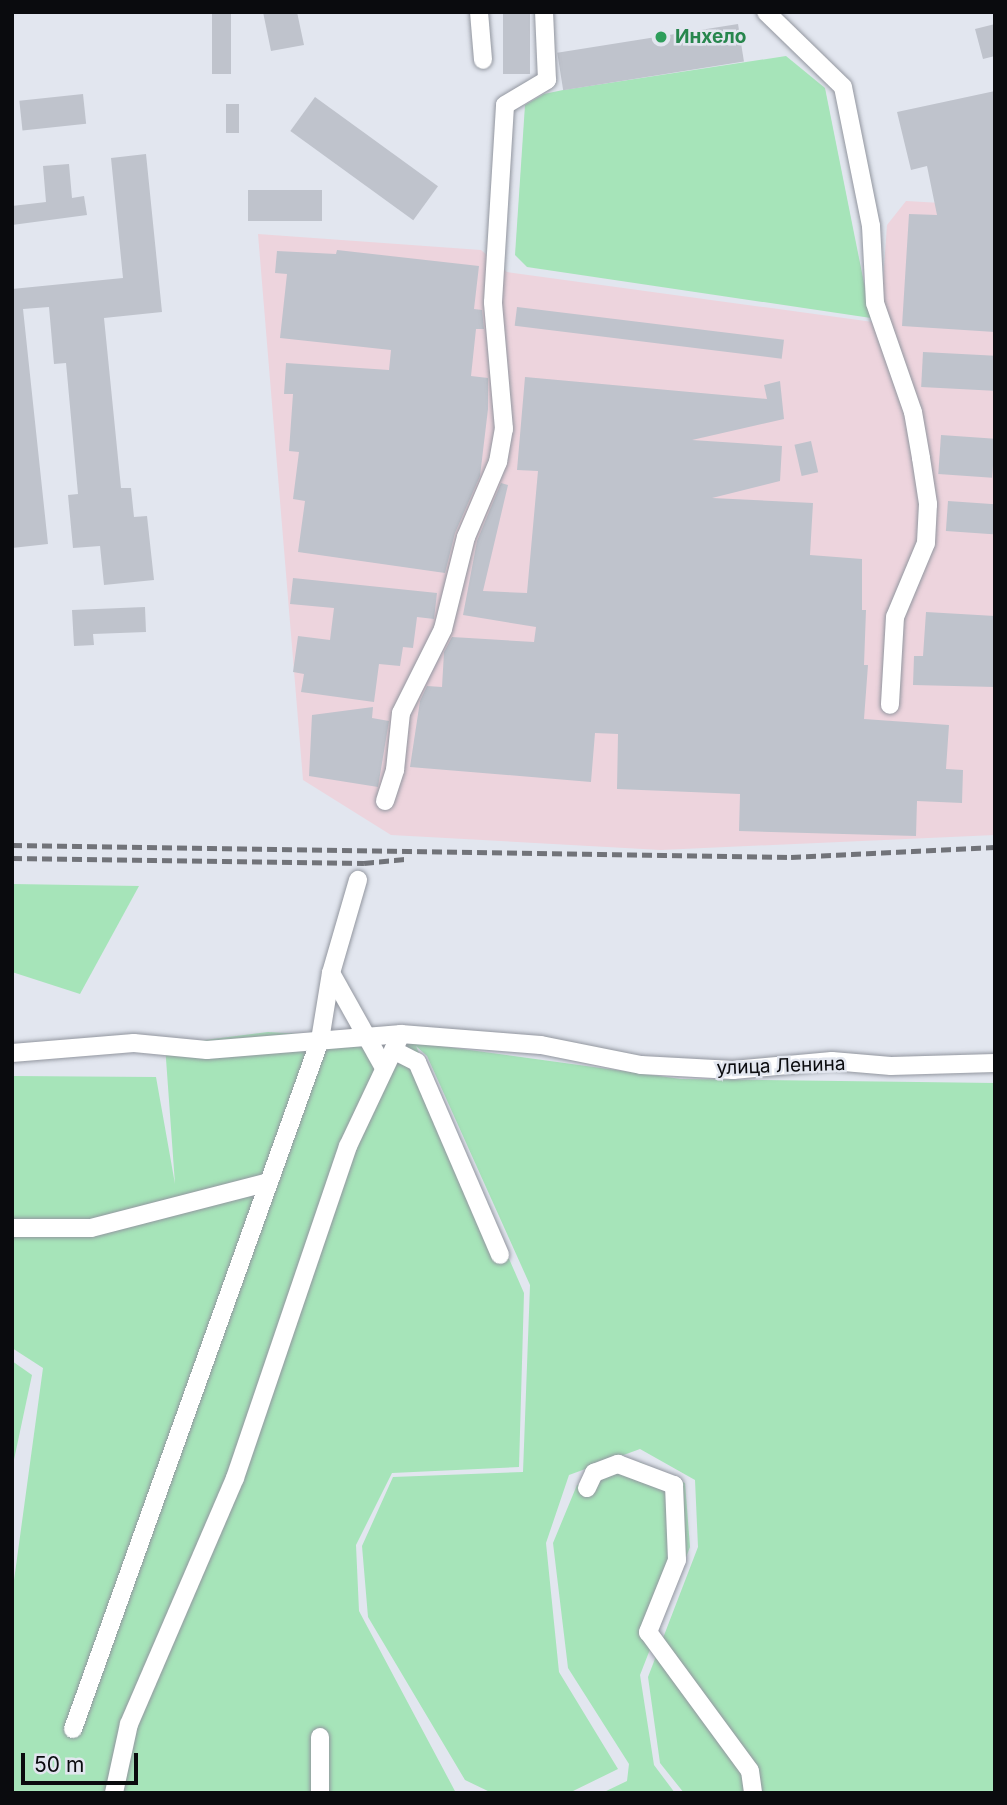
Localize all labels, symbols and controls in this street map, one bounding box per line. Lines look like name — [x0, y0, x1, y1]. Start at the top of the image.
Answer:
place label: Инхело — [675, 26, 746, 48]
marker: Инхело — [653, 29, 669, 45]
street label: улица Ленина — [716, 1052, 846, 1080]
scale bar — [24, 1738, 142, 1782]
text: 50 m — [34, 1752, 84, 1777]

